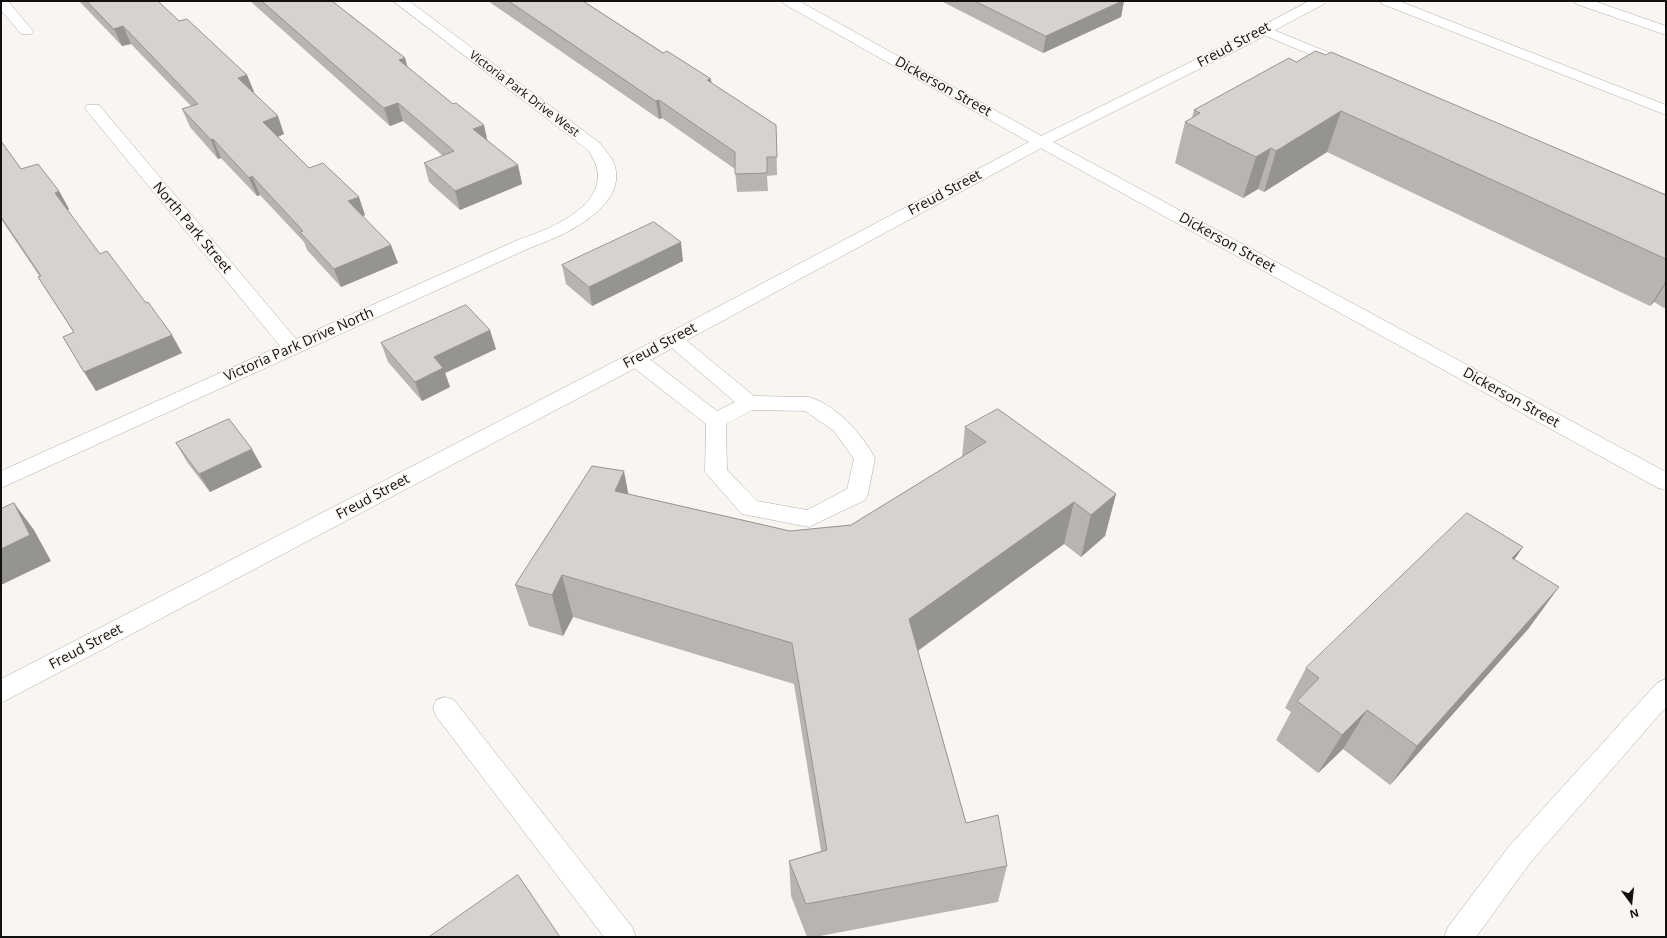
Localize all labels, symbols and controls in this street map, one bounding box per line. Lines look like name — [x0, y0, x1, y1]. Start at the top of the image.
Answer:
street label: Freud Street — [1194, 19, 1274, 71]
street label: Victoria Park Drive West — [466, 48, 582, 140]
street label: Dickerson Street — [892, 54, 994, 120]
street label: Freud Street — [905, 167, 985, 219]
street label: North Park Street — [149, 179, 235, 277]
street label: Dickerson Street — [1176, 210, 1278, 276]
street label: Victoria Park Drive North — [222, 304, 376, 386]
street label: Freud Street — [620, 320, 700, 372]
street label: Dickerson Street — [1460, 365, 1562, 431]
street label: Freud Street — [333, 471, 413, 523]
street label: Freud Street — [46, 621, 126, 673]
north arrow — [1611, 882, 1651, 922]
text: N — [1628, 906, 1641, 922]

